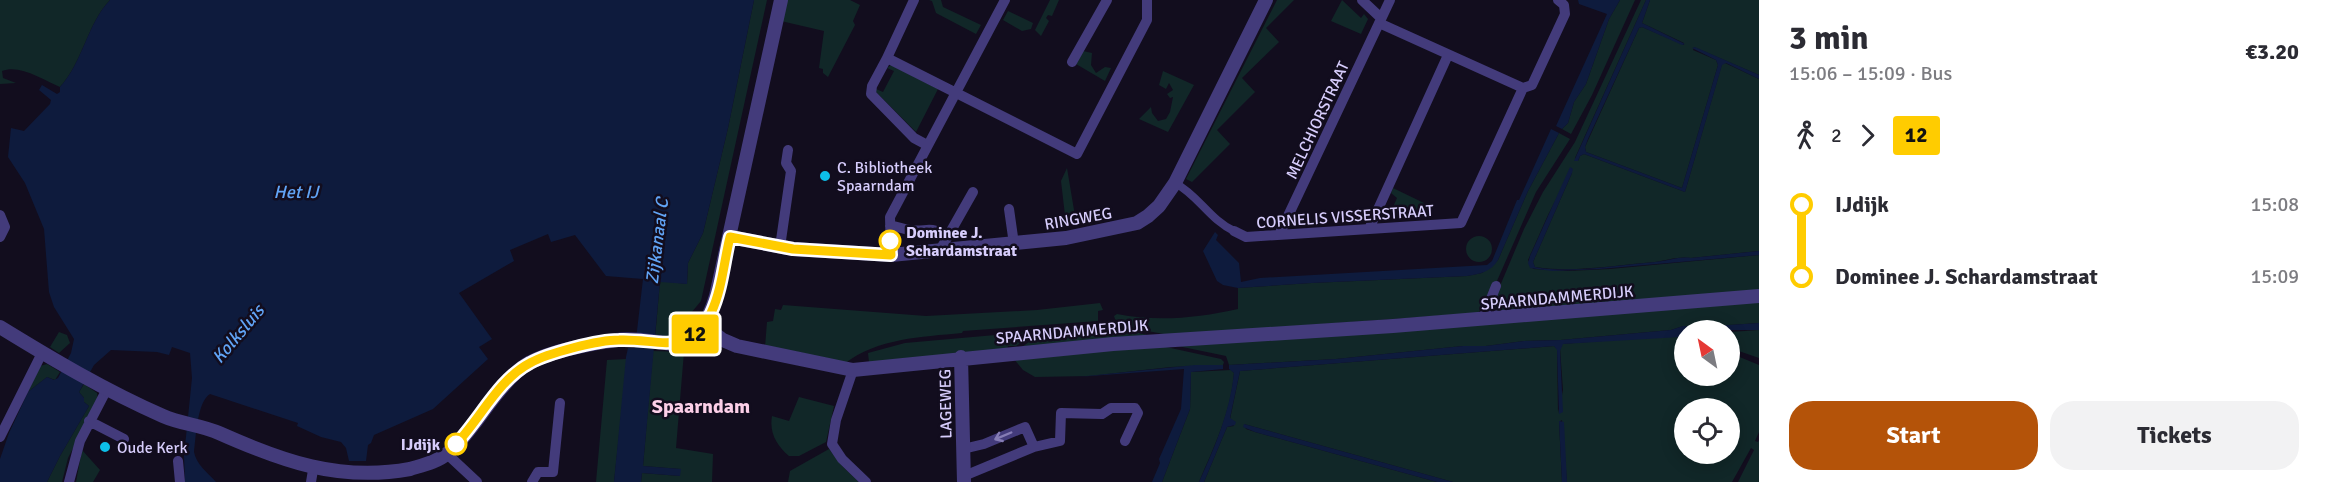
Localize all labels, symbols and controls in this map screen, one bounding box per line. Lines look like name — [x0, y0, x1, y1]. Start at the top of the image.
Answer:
text: 3 min — [1789, 18, 1869, 59]
text: €3.20 — [2245, 38, 2299, 65]
street label: MELCHIORSTRAAT — [1282, 58, 1354, 182]
text: 15:06 – 15:09 · Bus — [1789, 61, 1952, 86]
icon: walk — [1789, 119, 1822, 152]
icon: forward — [1851, 119, 1884, 152]
text: 12 — [1905, 122, 1928, 148]
text: 2 — [1831, 123, 1842, 148]
place label: C. Bibliotheek Spaarndam — [837, 158, 932, 196]
marker: C. Bibliotheek Spaarndam — [818, 169, 832, 183]
water label: Het IJ — [274, 181, 320, 203]
text: IJdijk — [1835, 191, 1889, 218]
text: 15:08 — [2250, 192, 2299, 217]
water label: Zijkanaal C — [641, 195, 673, 285]
street label: CORNELIS VISSERSTRAAT — [1256, 201, 1435, 233]
street label: RINGWEG — [1043, 203, 1114, 235]
place label: Dominee J. Schardamstraat — [906, 223, 1017, 261]
marker: Dominee J. Schardamstraat — [879, 230, 901, 252]
text: Dominee J. Schardamstraat — [1835, 263, 2098, 290]
text: 15:09 — [2250, 264, 2299, 289]
street label: SPAARNDAMMERDIJK — [1480, 281, 1635, 315]
water label: Kolksluis — [207, 299, 270, 368]
line badge: 12 — [668, 314, 722, 354]
street label: SPAARNDAMMERDIJK — [995, 315, 1150, 349]
north arrow — [1674, 320, 1740, 386]
map controls — [1674, 320, 1740, 464]
text: 12 — [684, 321, 706, 347]
street label: LAGEWEG — [935, 369, 957, 439]
district label: Spaarndam — [652, 394, 750, 419]
button: locate — [1674, 398, 1740, 464]
button: Start — [1789, 401, 2038, 470]
button: Tickets — [2050, 401, 2299, 470]
one-way arrow — [994, 431, 1012, 442]
marker: IJdijk — [445, 433, 467, 455]
place label: IJdijk — [401, 435, 441, 455]
place label: Oude Kerk — [117, 438, 187, 458]
marker: Oude Kerk — [98, 440, 112, 454]

